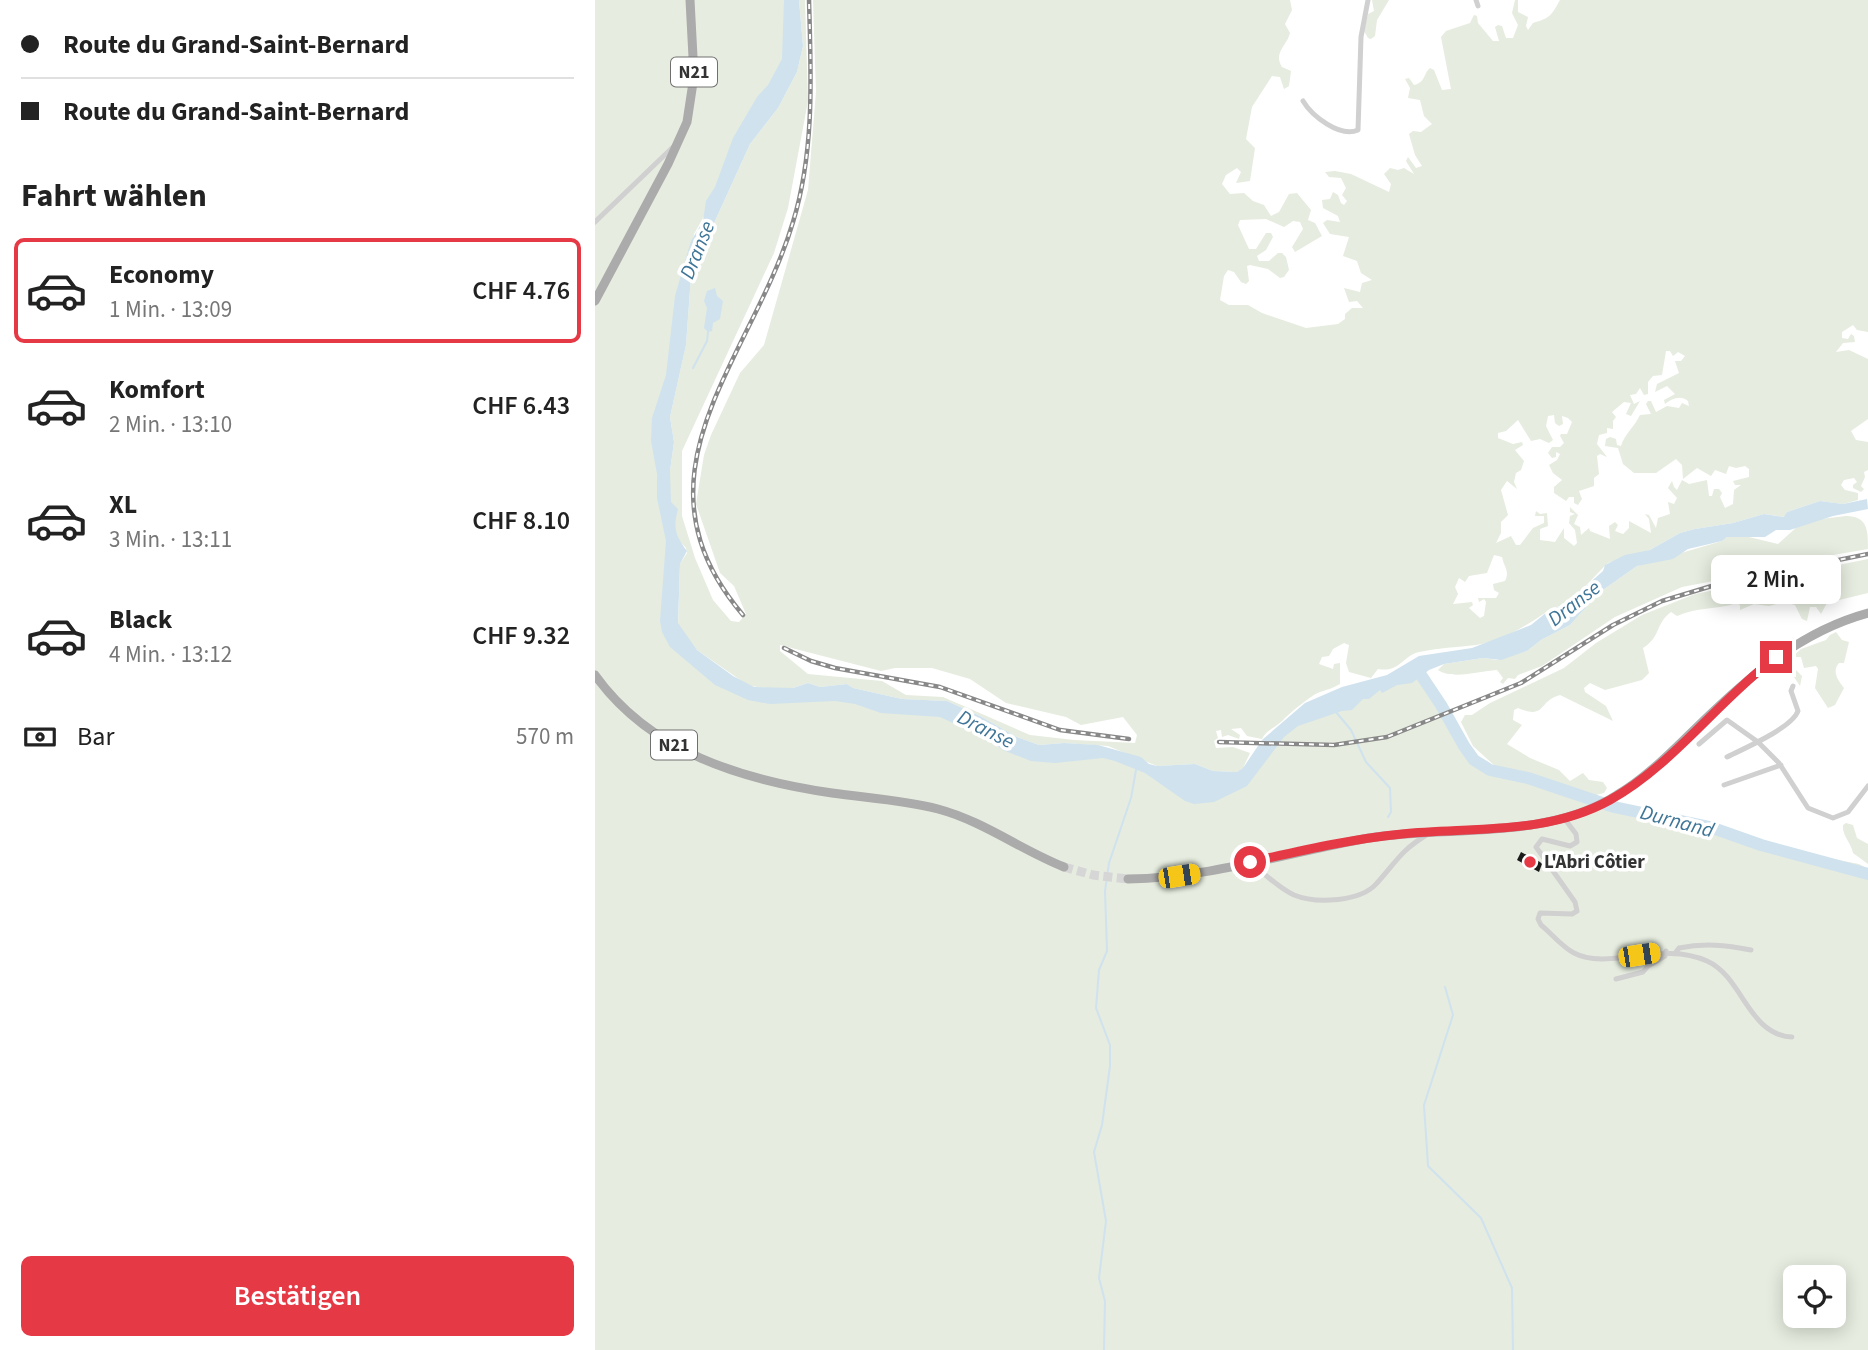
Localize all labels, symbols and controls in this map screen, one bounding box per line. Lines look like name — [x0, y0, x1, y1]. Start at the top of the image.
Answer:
text: Route du Grand-Saint-Bernard — [63, 26, 409, 63]
road number: N21 — [671, 58, 717, 86]
text: Route du Grand-Saint-Bernard — [63, 93, 409, 130]
text: Fahrt wählen — [21, 173, 207, 219]
water label: Dranse — [672, 216, 722, 284]
text: Economy — [109, 256, 214, 293]
icon: car — [25, 259, 88, 322]
text: CHF 4.76 — [472, 272, 570, 309]
text: 1 Min. · 13:09 — [109, 293, 232, 326]
text: Komfort — [109, 371, 205, 408]
icon: car — [25, 374, 88, 437]
text: CHF 6.43 — [472, 387, 570, 424]
text: 2 Min. · 13:10 — [109, 408, 232, 441]
text: XL — [109, 486, 137, 523]
icon: car — [25, 489, 88, 552]
text: CHF 8.10 — [472, 502, 570, 539]
text: 3 Min. · 13:11 — [109, 523, 232, 556]
callout: 2 Min. — [1711, 556, 1841, 604]
text: 2 Min. — [1747, 563, 1805, 596]
water label: Dranse — [1541, 573, 1607, 633]
text: Black — [109, 601, 172, 638]
icon: car — [25, 604, 88, 667]
text: CHF 9.32 — [472, 617, 570, 654]
text: 4 Min. · 13:12 — [109, 638, 232, 671]
route end — [1760, 641, 1792, 673]
water label: Dranse — [952, 702, 1020, 756]
icon: cash — [21, 718, 59, 756]
text: Bar — [77, 718, 114, 755]
text: 570 m — [516, 720, 574, 753]
road number: N21 — [651, 730, 697, 760]
water label: Durnand — [1637, 797, 1718, 845]
route start — [1234, 846, 1266, 878]
place label: L'Abri Côtier — [1544, 849, 1645, 876]
marker: L'Abri Côtier — [1522, 854, 1538, 870]
car — [1157, 862, 1202, 890]
car — [1617, 941, 1662, 969]
button: Bestätigen — [21, 1256, 574, 1336]
map controls — [1783, 1265, 1846, 1328]
button: locate — [1783, 1265, 1846, 1328]

